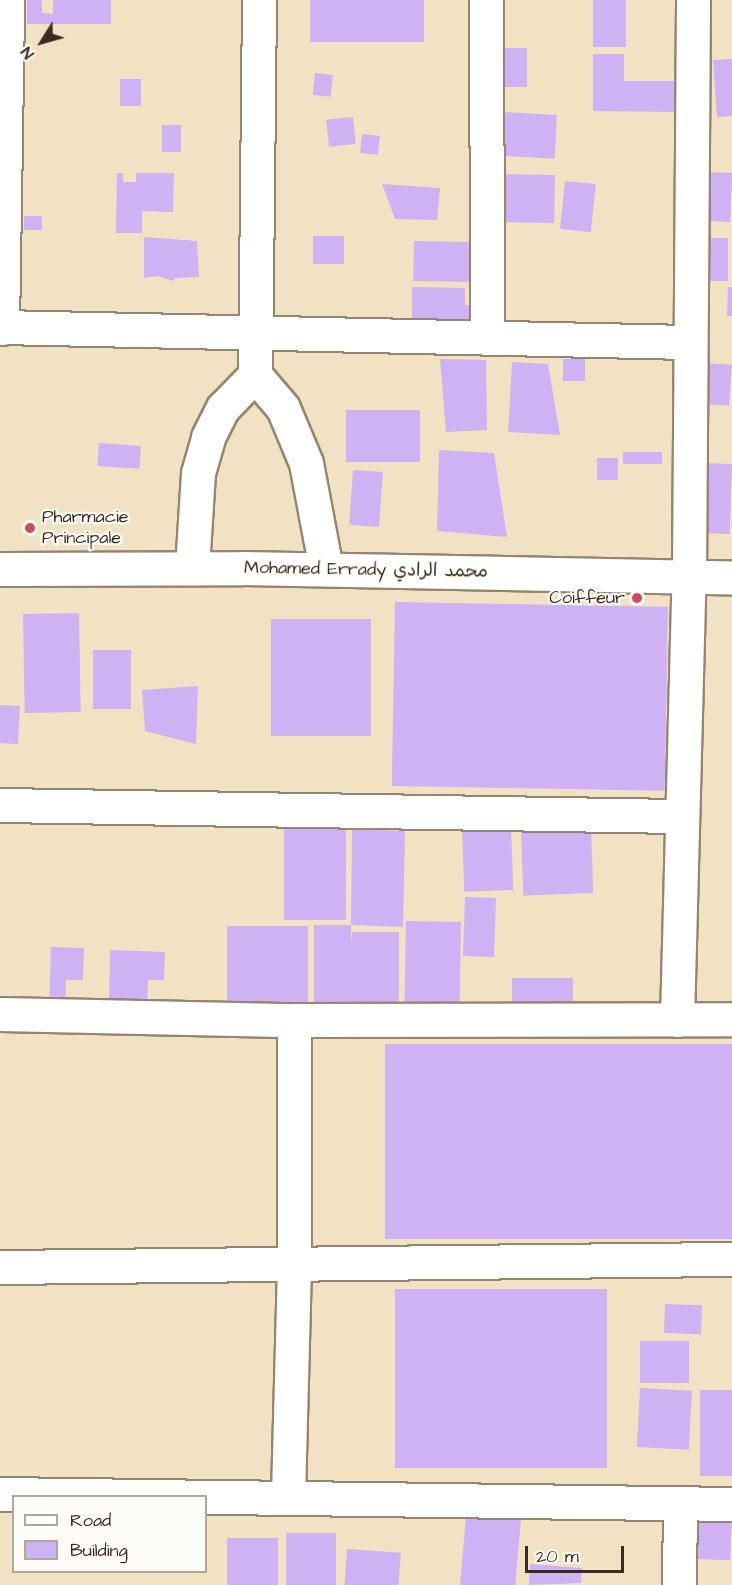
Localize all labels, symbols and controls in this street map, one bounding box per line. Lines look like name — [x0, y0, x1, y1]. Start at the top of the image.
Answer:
north arrow — [12, 12, 72, 72]
text: N — [16, 42, 39, 63]
place label: Pharmacie Principale — [42, 507, 129, 550]
marker: Pharmacie Principale — [23, 521, 37, 535]
street label: Mohamed Errady محمد الرادي — [244, 557, 488, 583]
place label: Coiffeur — [549, 587, 625, 609]
marker: Coiffeur — [630, 591, 644, 605]
legend — [12, 1495, 207, 1573]
text: Road — [70, 1508, 111, 1533]
scale bar — [528, 1534, 627, 1572]
text: Building — [70, 1538, 128, 1563]
text: 20 m — [536, 1544, 579, 1569]

